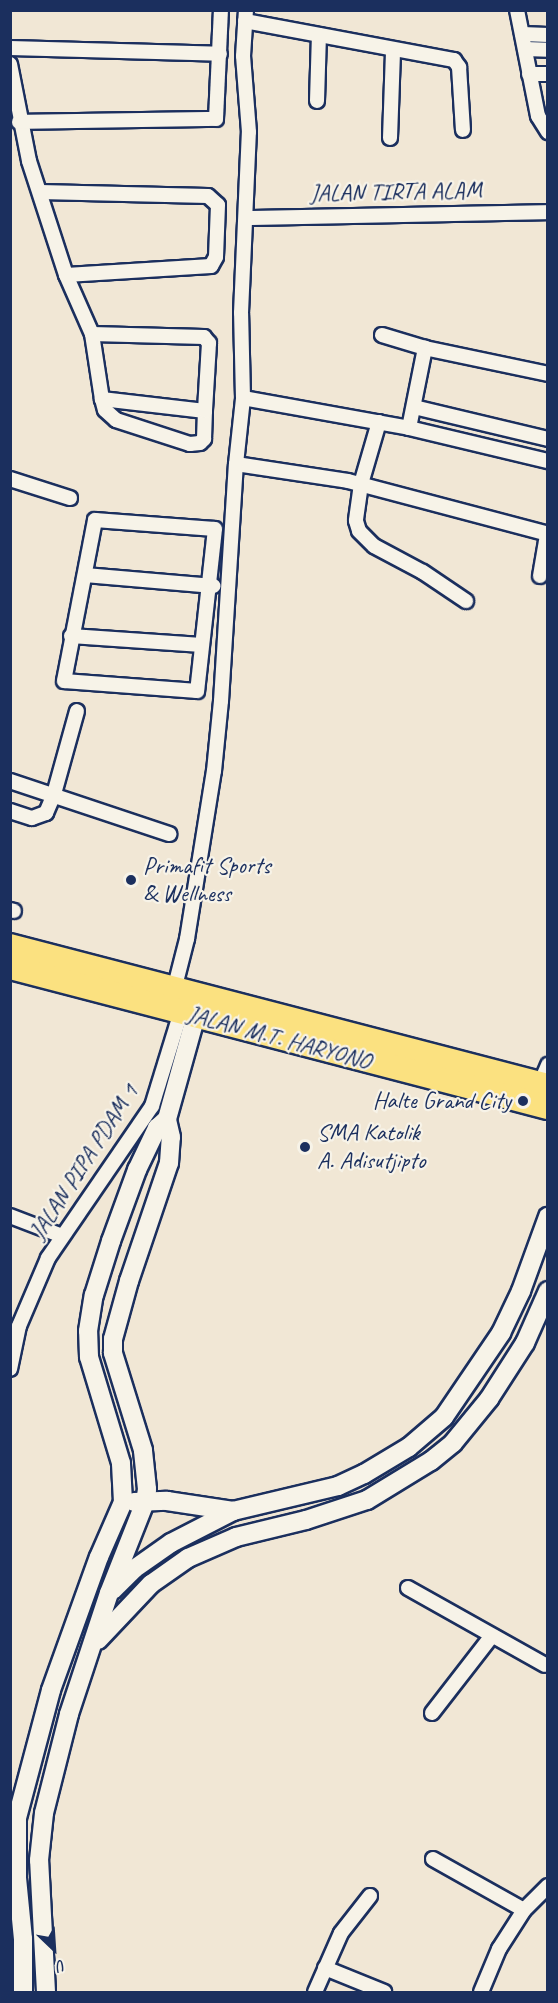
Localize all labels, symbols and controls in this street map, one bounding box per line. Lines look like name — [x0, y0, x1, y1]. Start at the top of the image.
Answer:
street label: JALAN TIRTA ALAM — [310, 176, 482, 208]
place label: Primafit Sports & Wellness — [143, 852, 270, 908]
marker: Primafit Sports & Wellness — [124, 873, 138, 887]
street label: JALAN M.T. HARYONO — [184, 1000, 374, 1076]
street label: JALAN PIPA PDAM 1 — [23, 1079, 145, 1245]
place label: Halte Grand City — [373, 1087, 511, 1115]
marker: Halte Grand City — [516, 1094, 530, 1108]
place label: SMA Katolik A. Adisutjipto — [317, 1119, 425, 1175]
marker: SMA Katolik A. Adisutjipto — [298, 1140, 312, 1154]
north arrow — [24, 1919, 84, 1979]
text: U — [54, 1955, 69, 1976]

